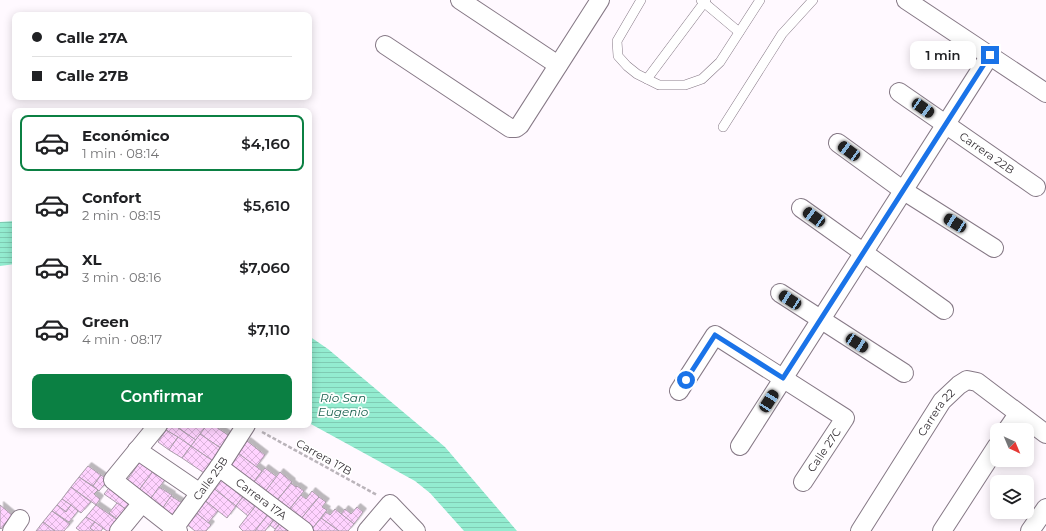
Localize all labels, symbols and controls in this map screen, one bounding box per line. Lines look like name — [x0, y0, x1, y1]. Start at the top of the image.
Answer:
text: Calle 27A — [56, 28, 128, 47]
callout: 1 min — [910, 41, 976, 69]
route end — [981, 46, 999, 64]
text: 1 min — [926, 47, 960, 63]
text: Calle 27B — [56, 66, 128, 85]
car — [910, 96, 936, 120]
icon: car — [34, 125, 70, 161]
text: Económico — [82, 126, 170, 145]
street label: Carrera 22B — [957, 129, 1017, 177]
text: $4,160 — [241, 134, 290, 153]
car — [836, 139, 862, 163]
text: 1 min · 08:14 — [82, 145, 159, 161]
icon: car — [34, 187, 70, 223]
text: Confort — [82, 188, 142, 207]
text: $5,610 — [243, 196, 290, 215]
car — [801, 205, 827, 229]
text: 2 min · 08:15 — [82, 207, 161, 223]
car — [942, 212, 968, 234]
icon: car — [34, 249, 70, 285]
text: XL — [82, 250, 101, 269]
text: $7,060 — [239, 258, 290, 277]
text: 3 min · 08:16 — [82, 269, 161, 285]
car — [777, 288, 803, 312]
icon: car — [34, 311, 70, 347]
text: Green — [82, 312, 129, 331]
text: $7,110 — [247, 320, 290, 339]
text: 4 min · 08:17 — [82, 331, 162, 347]
car — [844, 331, 870, 355]
route start — [677, 371, 695, 389]
button: Confirmar — [32, 374, 292, 420]
street label: Carrera 22 — [915, 386, 958, 439]
car — [757, 388, 781, 414]
water label: Río San Eugenio — [318, 390, 369, 419]
north arrow — [990, 423, 1034, 467]
map controls — [990, 423, 1034, 519]
street label: Calle 27C — [804, 425, 844, 475]
street label: Carrera 17B — [294, 436, 354, 478]
street label: Calle 25B — [190, 454, 231, 503]
street label: Carrera 17A — [233, 475, 290, 523]
button: layers — [990, 475, 1034, 519]

